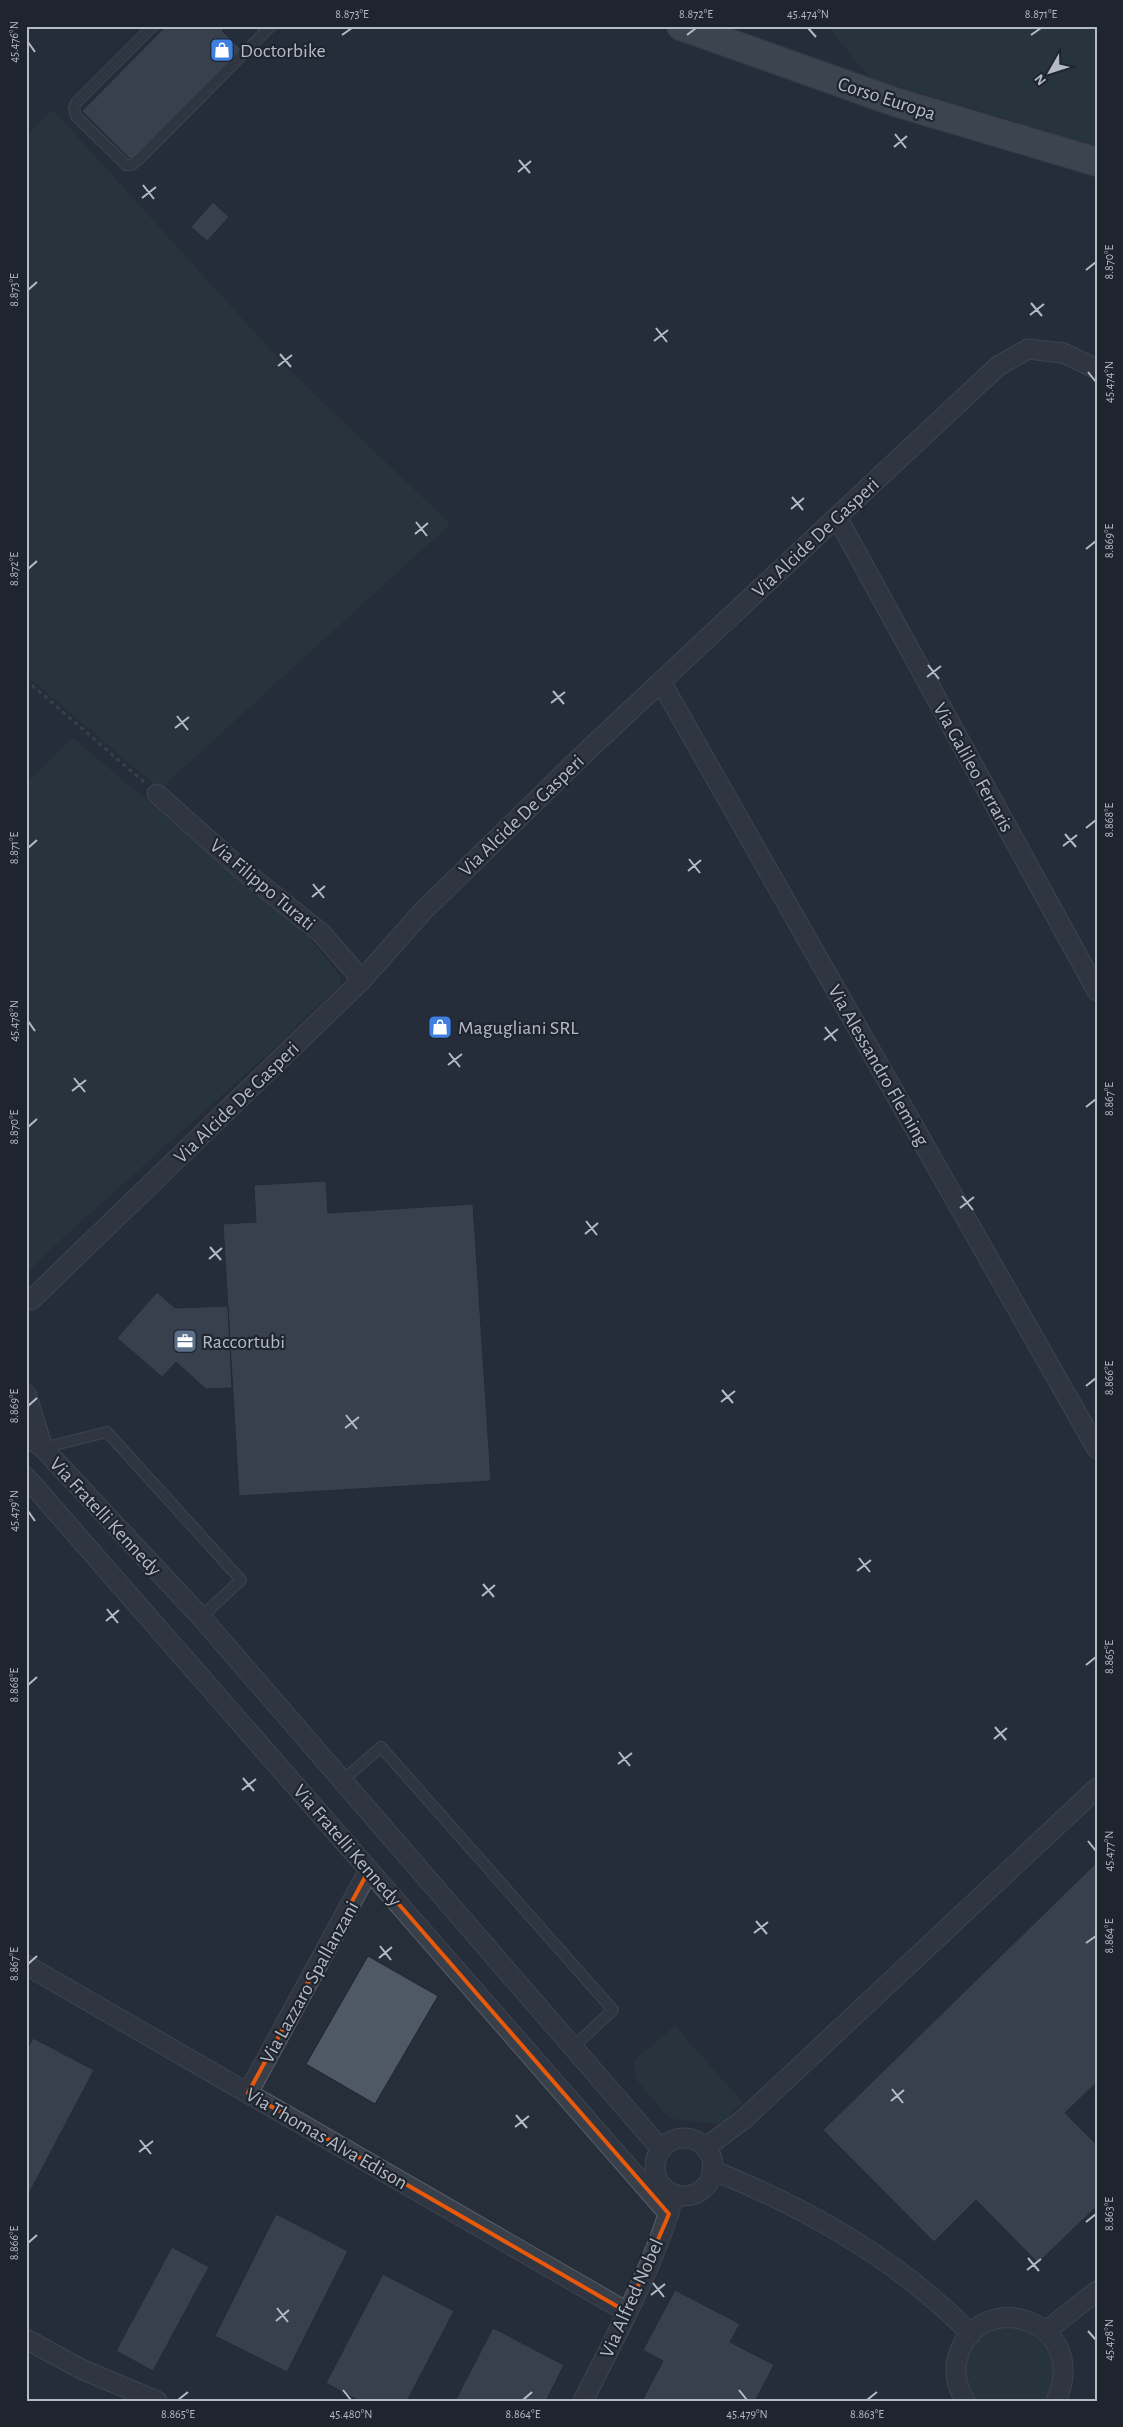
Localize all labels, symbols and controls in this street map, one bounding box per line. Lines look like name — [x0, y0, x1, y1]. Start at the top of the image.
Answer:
text: 8.873°E — [335, 8, 369, 20]
text: 8.872°E — [679, 8, 713, 20]
text: 45.474°N — [787, 8, 829, 20]
text: 8.871°E — [1025, 8, 1057, 20]
text: 45.476°N — [8, 21, 20, 63]
shop icon: Doctorbike — [209, 37, 235, 63]
place label: Doctorbike — [240, 41, 326, 61]
north arrow — [1026, 48, 1076, 98]
text: N — [1032, 71, 1049, 88]
street label: Corso Europa — [835, 74, 938, 124]
text: 8.870°E — [1103, 244, 1115, 279]
text: 8.873°E — [8, 273, 20, 307]
text: 45.474°N — [1103, 361, 1115, 403]
street label: Via Alcide De Gasperi — [748, 474, 883, 601]
text: 8.869°E — [1103, 523, 1115, 558]
text: 8.872°E — [8, 552, 20, 586]
street label: Via Galileo Ferraris — [929, 699, 1017, 835]
street label: Via Alcide De Gasperi — [455, 751, 588, 880]
text: 8.868°E — [1103, 802, 1115, 837]
text: 8.871°E — [8, 832, 20, 864]
street label: Via Filippo Turati — [206, 835, 319, 934]
street label: Via Alessandro Fleming — [824, 982, 932, 1150]
text: 45.478°N — [8, 1000, 20, 1042]
shop icon: Magugliani SRL — [427, 1014, 453, 1040]
place label: Magugliani SRL — [458, 1018, 579, 1038]
street label: Via Alcide De Gasperi — [170, 1038, 303, 1167]
text: 8.867°E — [1103, 1082, 1115, 1116]
text: 8.870°E — [8, 1109, 20, 1144]
office icon: Raccortubi — [172, 1328, 198, 1354]
place label: Raccortubi — [202, 1332, 285, 1352]
text: 8.866°E — [1103, 1360, 1115, 1395]
text: 8.869°E — [8, 1388, 20, 1423]
street label: Via Fratelli Kennedy — [46, 1454, 165, 1580]
text: 45.479°N — [8, 1490, 20, 1532]
text: 8.865°E — [1103, 1640, 1115, 1674]
text: 8.868°E — [8, 1667, 20, 1702]
street label: Via Fratelli Kennedy — [289, 1781, 406, 1911]
text: 45.477°N — [1103, 1830, 1115, 1872]
street label: Via Lazzaro Spallanzani — [257, 1898, 363, 2067]
text: 8.864°E — [1103, 1918, 1115, 1953]
text: 8.867°E — [8, 1947, 20, 1981]
street label: Via Thomas Alva Edison — [242, 2084, 411, 2193]
text: 8.863°E — [1103, 2197, 1115, 2231]
text: 8.866°E — [8, 2225, 20, 2260]
street label: Via Alfred Nobel — [597, 2236, 667, 2361]
text: 45.478°N — [1103, 2319, 1115, 2361]
text: 8.865°E — [161, 2408, 195, 2420]
text: 45.480°N — [329, 2408, 373, 2420]
text: 8.864°E — [506, 2408, 541, 2420]
text: 45.479°N — [726, 2408, 768, 2420]
text: 8.863°E — [850, 2408, 884, 2420]

